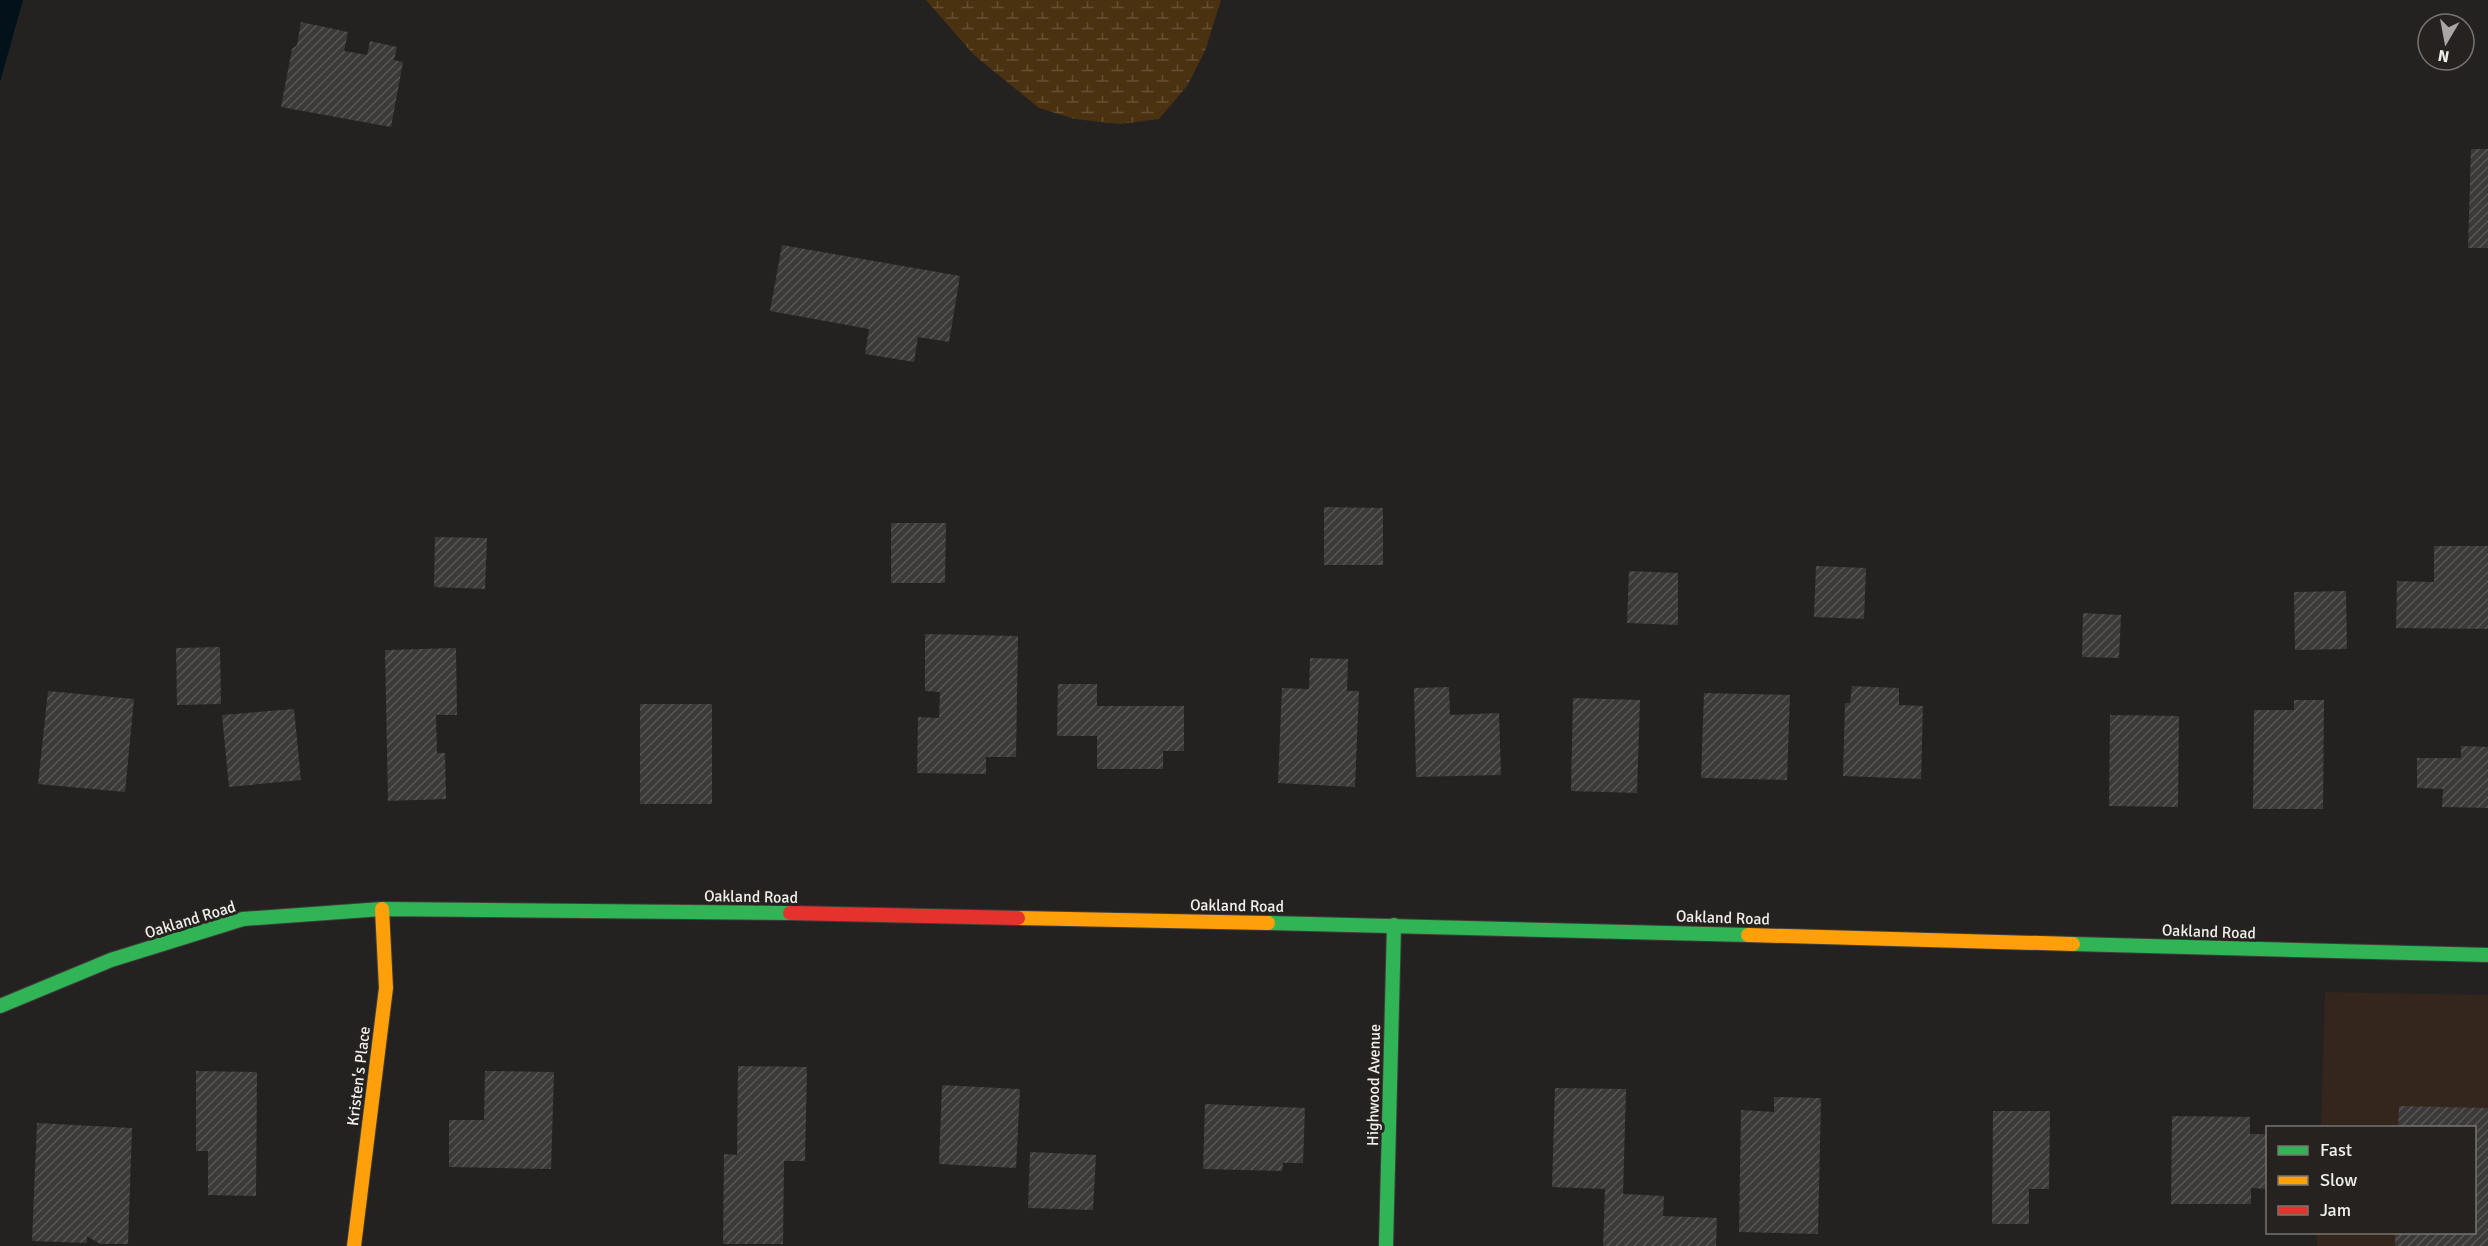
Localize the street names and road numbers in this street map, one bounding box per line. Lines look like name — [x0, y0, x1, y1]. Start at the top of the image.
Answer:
street label: Oakland Road — [704, 886, 798, 908]
street label: Oakland Road — [1190, 895, 1284, 917]
street label: Oakland Road — [142, 897, 238, 943]
street label: Oakland Road — [1676, 906, 1770, 930]
street label: Oakland Road — [2162, 920, 2256, 944]
street label: Highwood Avenue — [1363, 1024, 1385, 1146]
street label: Kristen's Place — [343, 1025, 375, 1127]

